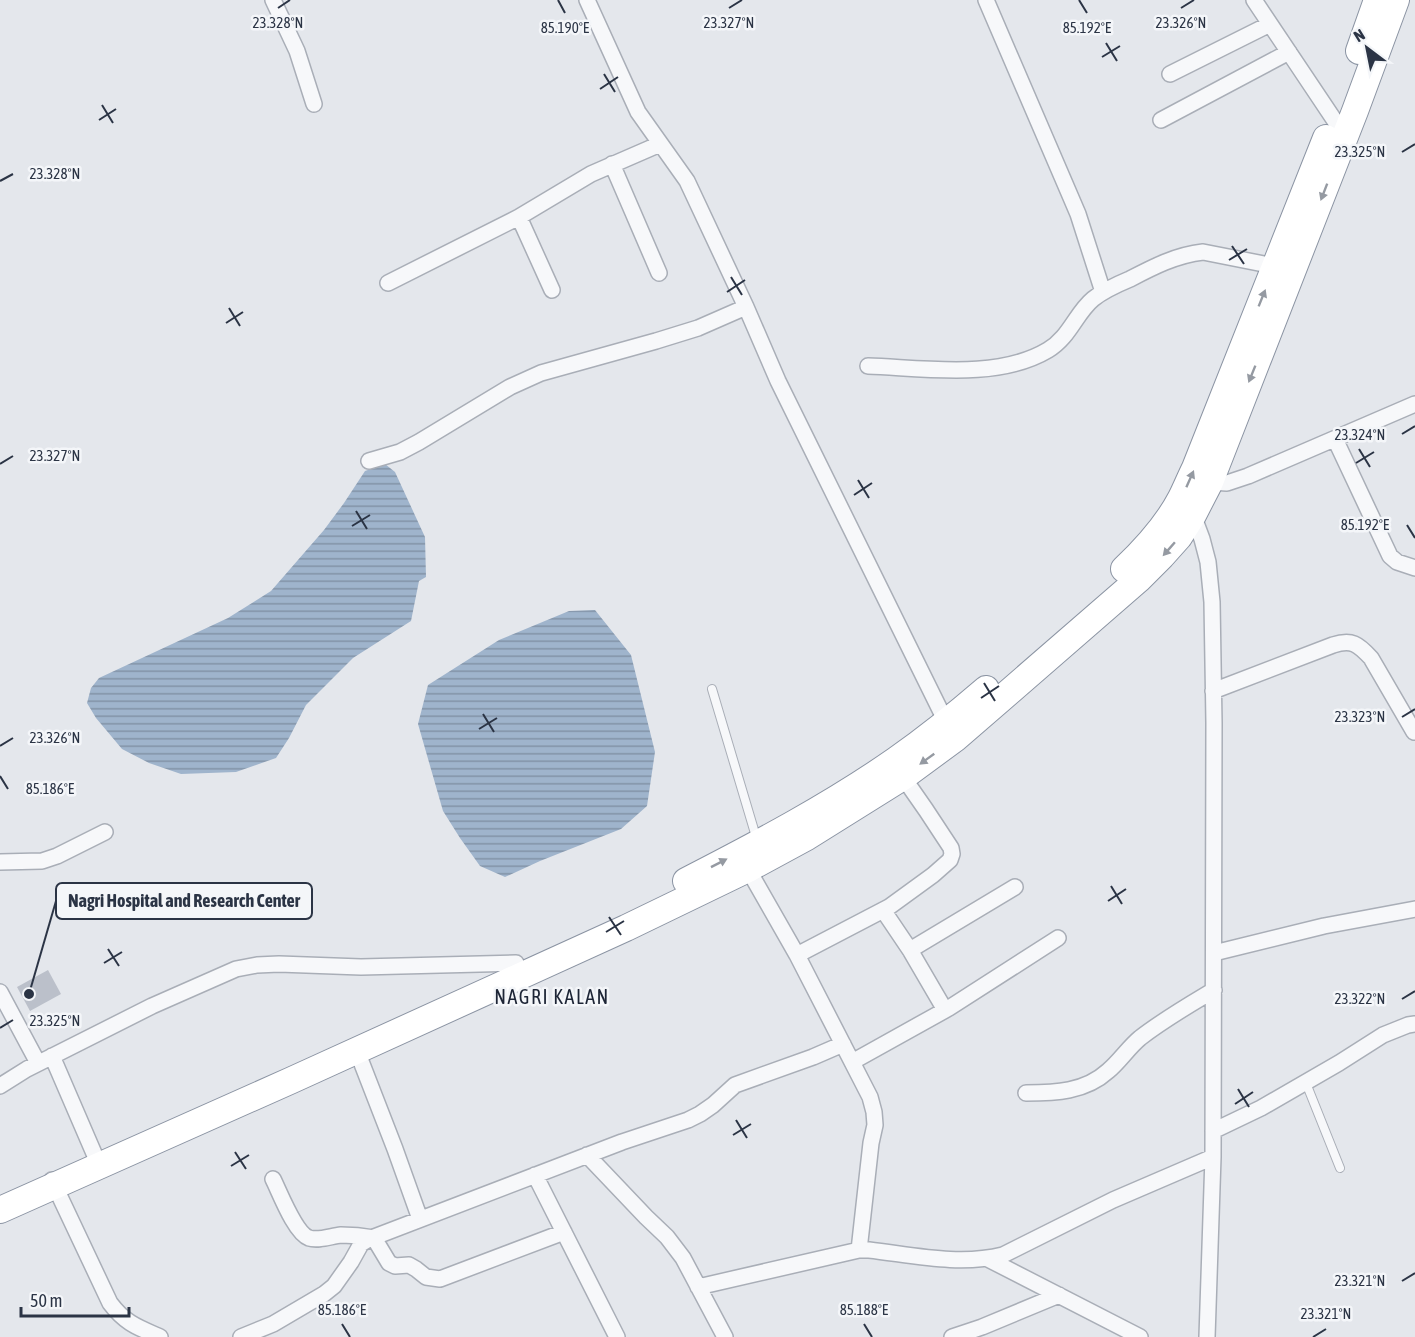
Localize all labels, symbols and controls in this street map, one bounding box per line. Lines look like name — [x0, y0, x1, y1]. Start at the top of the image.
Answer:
text: 23.328°N — [253, 14, 303, 31]
text: 23.327°N — [704, 14, 754, 31]
text: 23.326°N — [1156, 14, 1206, 31]
north arrow — [1337, 18, 1397, 78]
text: 85.190°E — [541, 19, 590, 36]
text: 85.192°E — [1063, 19, 1112, 36]
text: N — [1350, 25, 1368, 45]
text: 23.325°N — [1335, 143, 1385, 160]
text: 23.328°N — [30, 165, 80, 182]
one-way arrow — [1318, 183, 1328, 201]
one-way arrow — [1257, 289, 1267, 307]
one-way arrow — [1247, 365, 1257, 383]
text: 23.324°N — [1335, 426, 1385, 443]
text: 23.327°N — [30, 447, 80, 464]
one-way arrow — [1185, 471, 1194, 488]
text: 85.192°E — [1341, 516, 1390, 533]
one-way arrow — [1163, 541, 1176, 556]
text: 23.323°N — [1335, 708, 1385, 725]
text: 23.326°N — [30, 729, 80, 746]
one-way arrow — [919, 753, 934, 765]
text: 85.186°E — [26, 780, 75, 797]
one-way arrow — [711, 859, 728, 868]
callout: Nagri Hospital and Research Center — [56, 883, 312, 919]
text: Nagri Hospital and Research Center — [68, 890, 301, 911]
district label: NAGRI KALAN — [494, 985, 610, 1008]
text: 23.322°N — [1335, 990, 1385, 1007]
text: 23.325°N — [30, 1012, 80, 1029]
text: 23.321°N — [1335, 1272, 1385, 1289]
scale bar — [21, 1280, 129, 1318]
text: 50 m — [30, 1290, 62, 1311]
text: 85.186°E — [318, 1301, 367, 1318]
text: 85.188°E — [840, 1301, 889, 1318]
text: 23.321°N — [1301, 1305, 1351, 1322]

